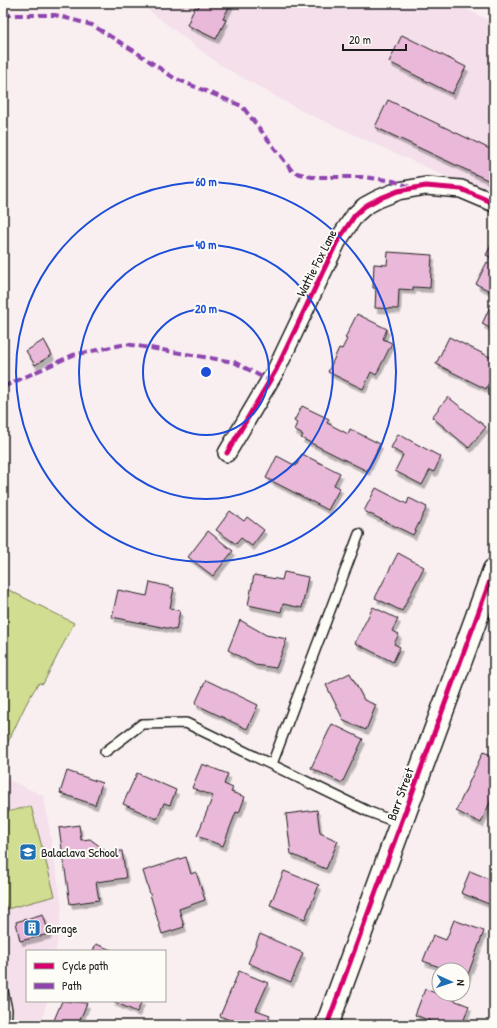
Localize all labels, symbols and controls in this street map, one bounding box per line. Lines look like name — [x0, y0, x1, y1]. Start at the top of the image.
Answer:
scale bar — [343, 26, 406, 52]
text: 20 m — [349, 31, 371, 48]
text: 60 m — [195, 173, 217, 190]
street label: Wattie Fox Lane — [291, 226, 341, 300]
text: 40 m — [196, 236, 216, 253]
text: 20 m — [195, 300, 217, 317]
centre of rings — [199, 365, 213, 379]
street label: Barr Street — [382, 765, 418, 823]
school or university icon: Balaclava School — [18, 842, 38, 862]
place label: Balaclava School — [41, 843, 119, 861]
building icon: Garage — [22, 918, 42, 938]
place label: Garage — [45, 919, 77, 937]
legend — [26, 950, 166, 1002]
text: Cycle path — [62, 957, 108, 974]
north arrow — [431, 962, 471, 1002]
text: Path — [62, 977, 82, 994]
text: N — [454, 979, 468, 986]

